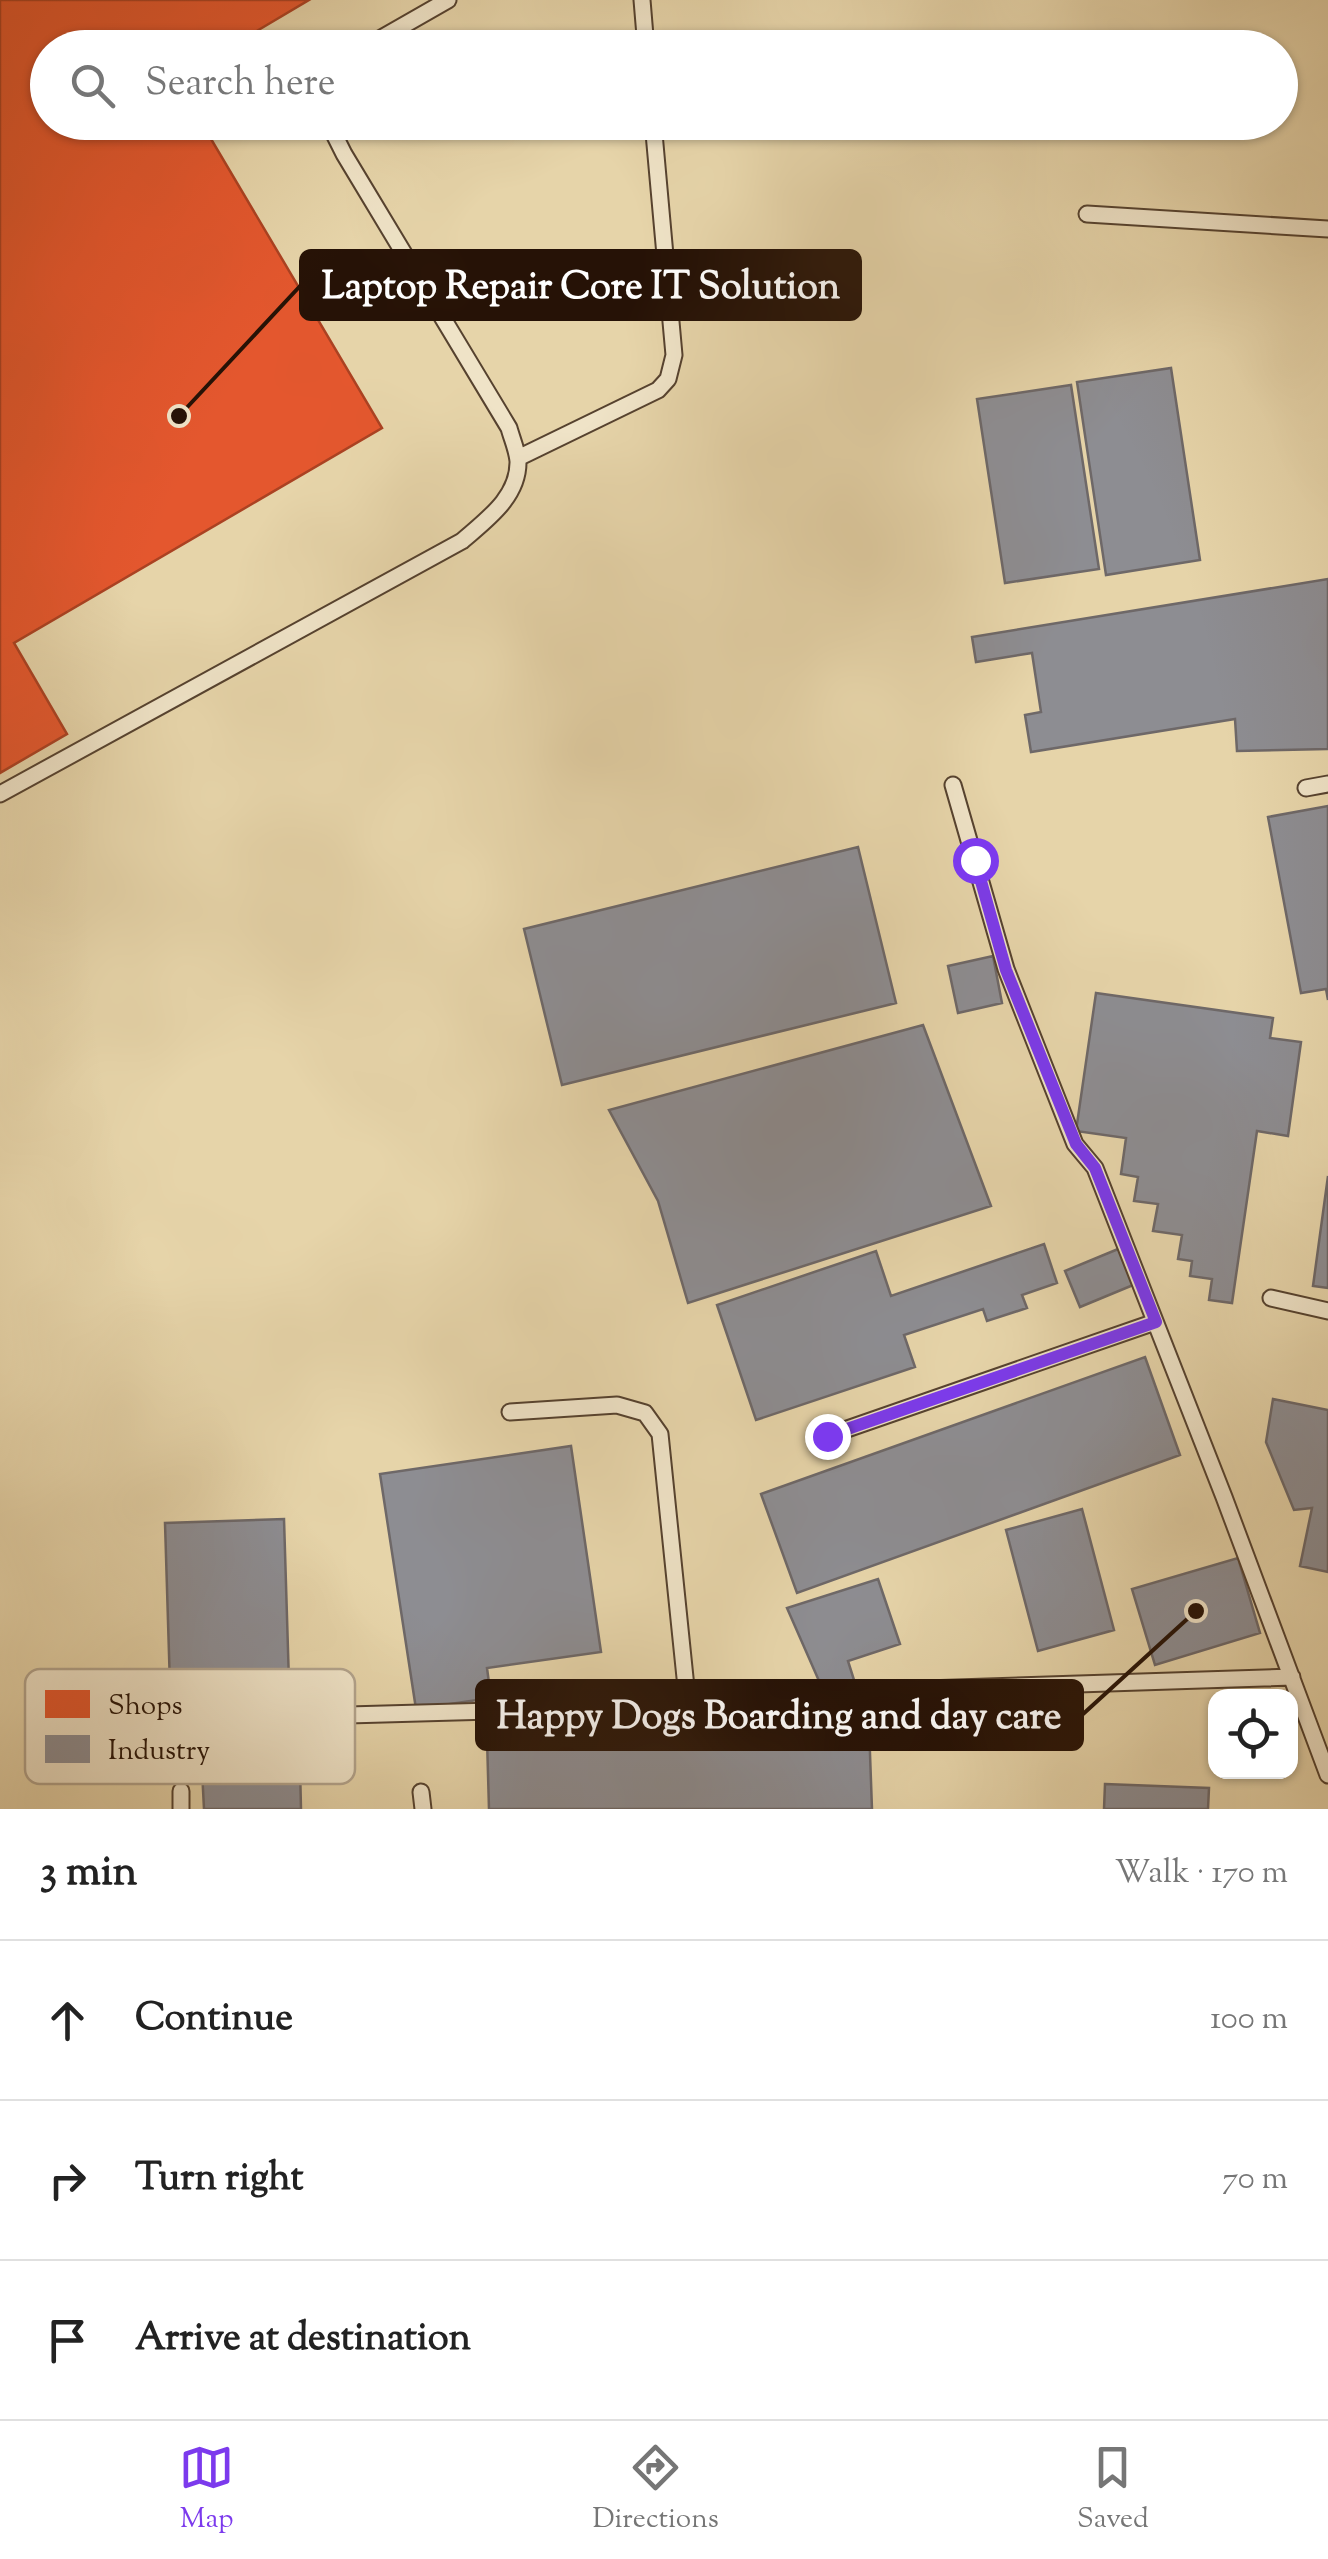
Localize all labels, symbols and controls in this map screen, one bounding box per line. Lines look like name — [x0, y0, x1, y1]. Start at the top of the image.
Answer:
search box — [30, 30, 1298, 140]
icon: search — [65, 58, 120, 113]
text: Search here — [145, 58, 336, 112]
callout: Laptop Repair Core IT Solution — [301, 251, 860, 319]
text: Laptop Repair Core IT Solution — [322, 262, 841, 316]
route start — [953, 838, 999, 884]
route end — [805, 1414, 851, 1460]
legend — [25, 1669, 355, 1784]
callout: Happy Dogs Boarding and day care — [477, 1681, 1082, 1749]
text: Shops — [108, 1687, 182, 1727]
map controls — [1208, 1689, 1298, 1779]
button: locate — [1208, 1689, 1298, 1779]
text: Happy Dogs Boarding and day care — [496, 1692, 1062, 1746]
text: Industry — [108, 1732, 210, 1772]
text: 3 min — [40, 1844, 137, 1904]
text: Walk · 170 m — [1115, 1851, 1288, 1897]
icon: ahead — [40, 1993, 95, 2048]
text: Continue — [135, 1993, 293, 2047]
text: 100 m — [1210, 1997, 1288, 2043]
icon: right — [40, 2153, 95, 2208]
text: Turn right — [135, 2153, 303, 2207]
text: 70 m — [1222, 2157, 1288, 2203]
icon: arrive — [40, 2313, 95, 2368]
text: Arrive at destination — [135, 2313, 471, 2367]
tab: Map — [179, 2440, 234, 2540]
tab: Directions — [592, 2440, 719, 2540]
tab: Saved — [1077, 2440, 1149, 2540]

